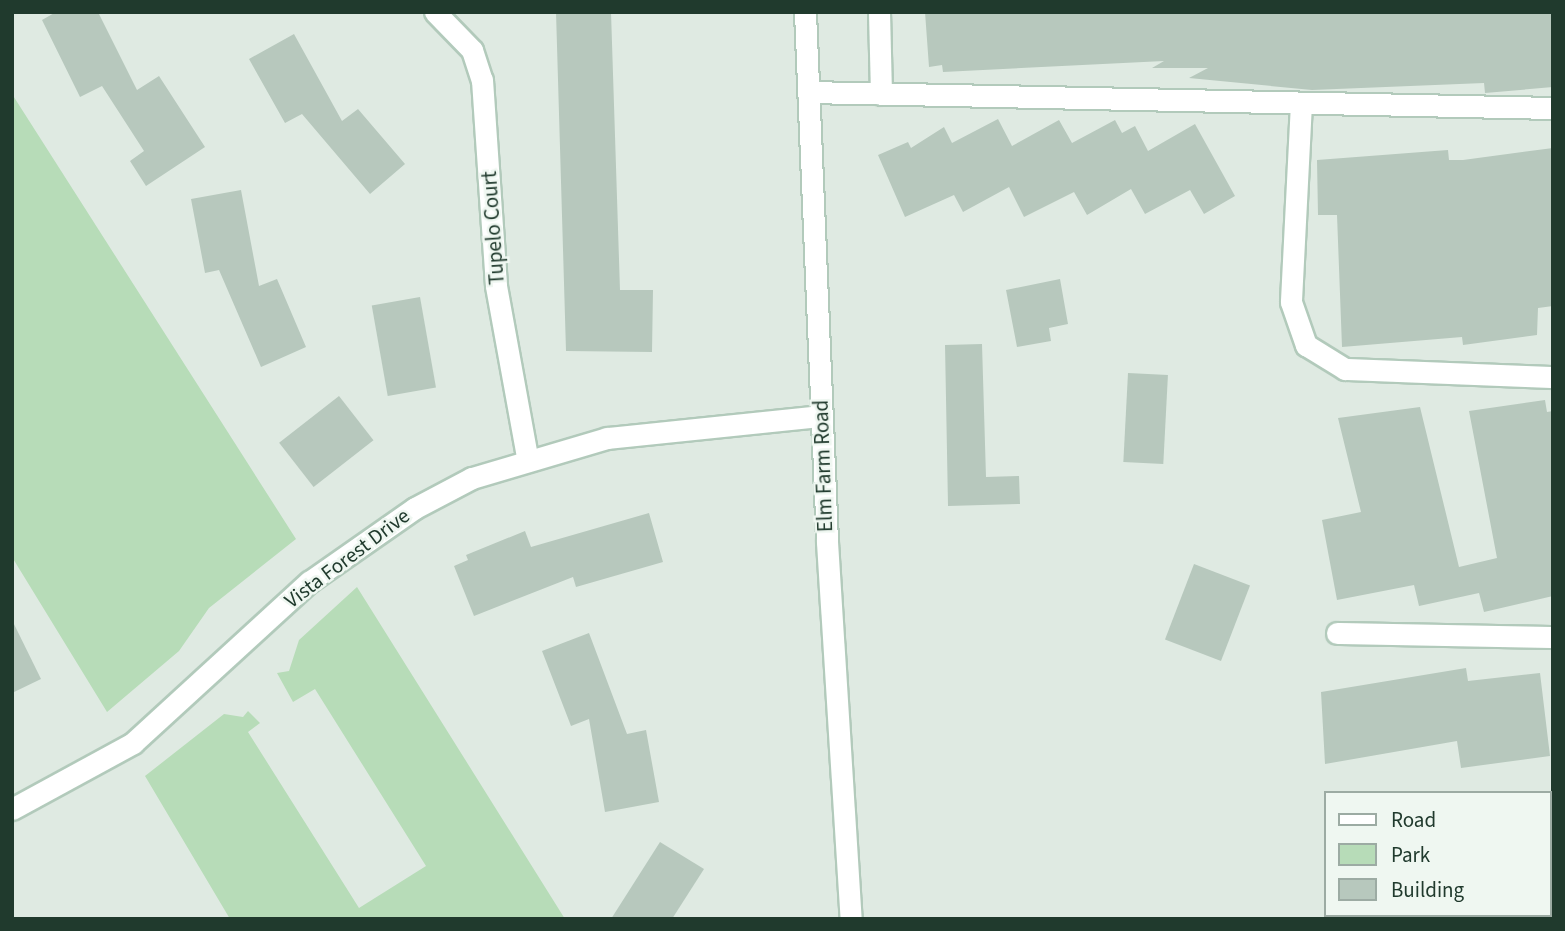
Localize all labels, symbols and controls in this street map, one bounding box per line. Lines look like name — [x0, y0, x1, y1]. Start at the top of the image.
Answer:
street label: Tupelo Court — [476, 170, 510, 286]
street label: Elm Farm Road — [808, 399, 838, 533]
street label: Vista Forest Drive — [280, 503, 414, 613]
legend — [1324, 791, 1551, 917]
text: Road — [1391, 805, 1436, 835]
text: Park — [1391, 840, 1430, 870]
text: Building — [1391, 875, 1464, 905]

